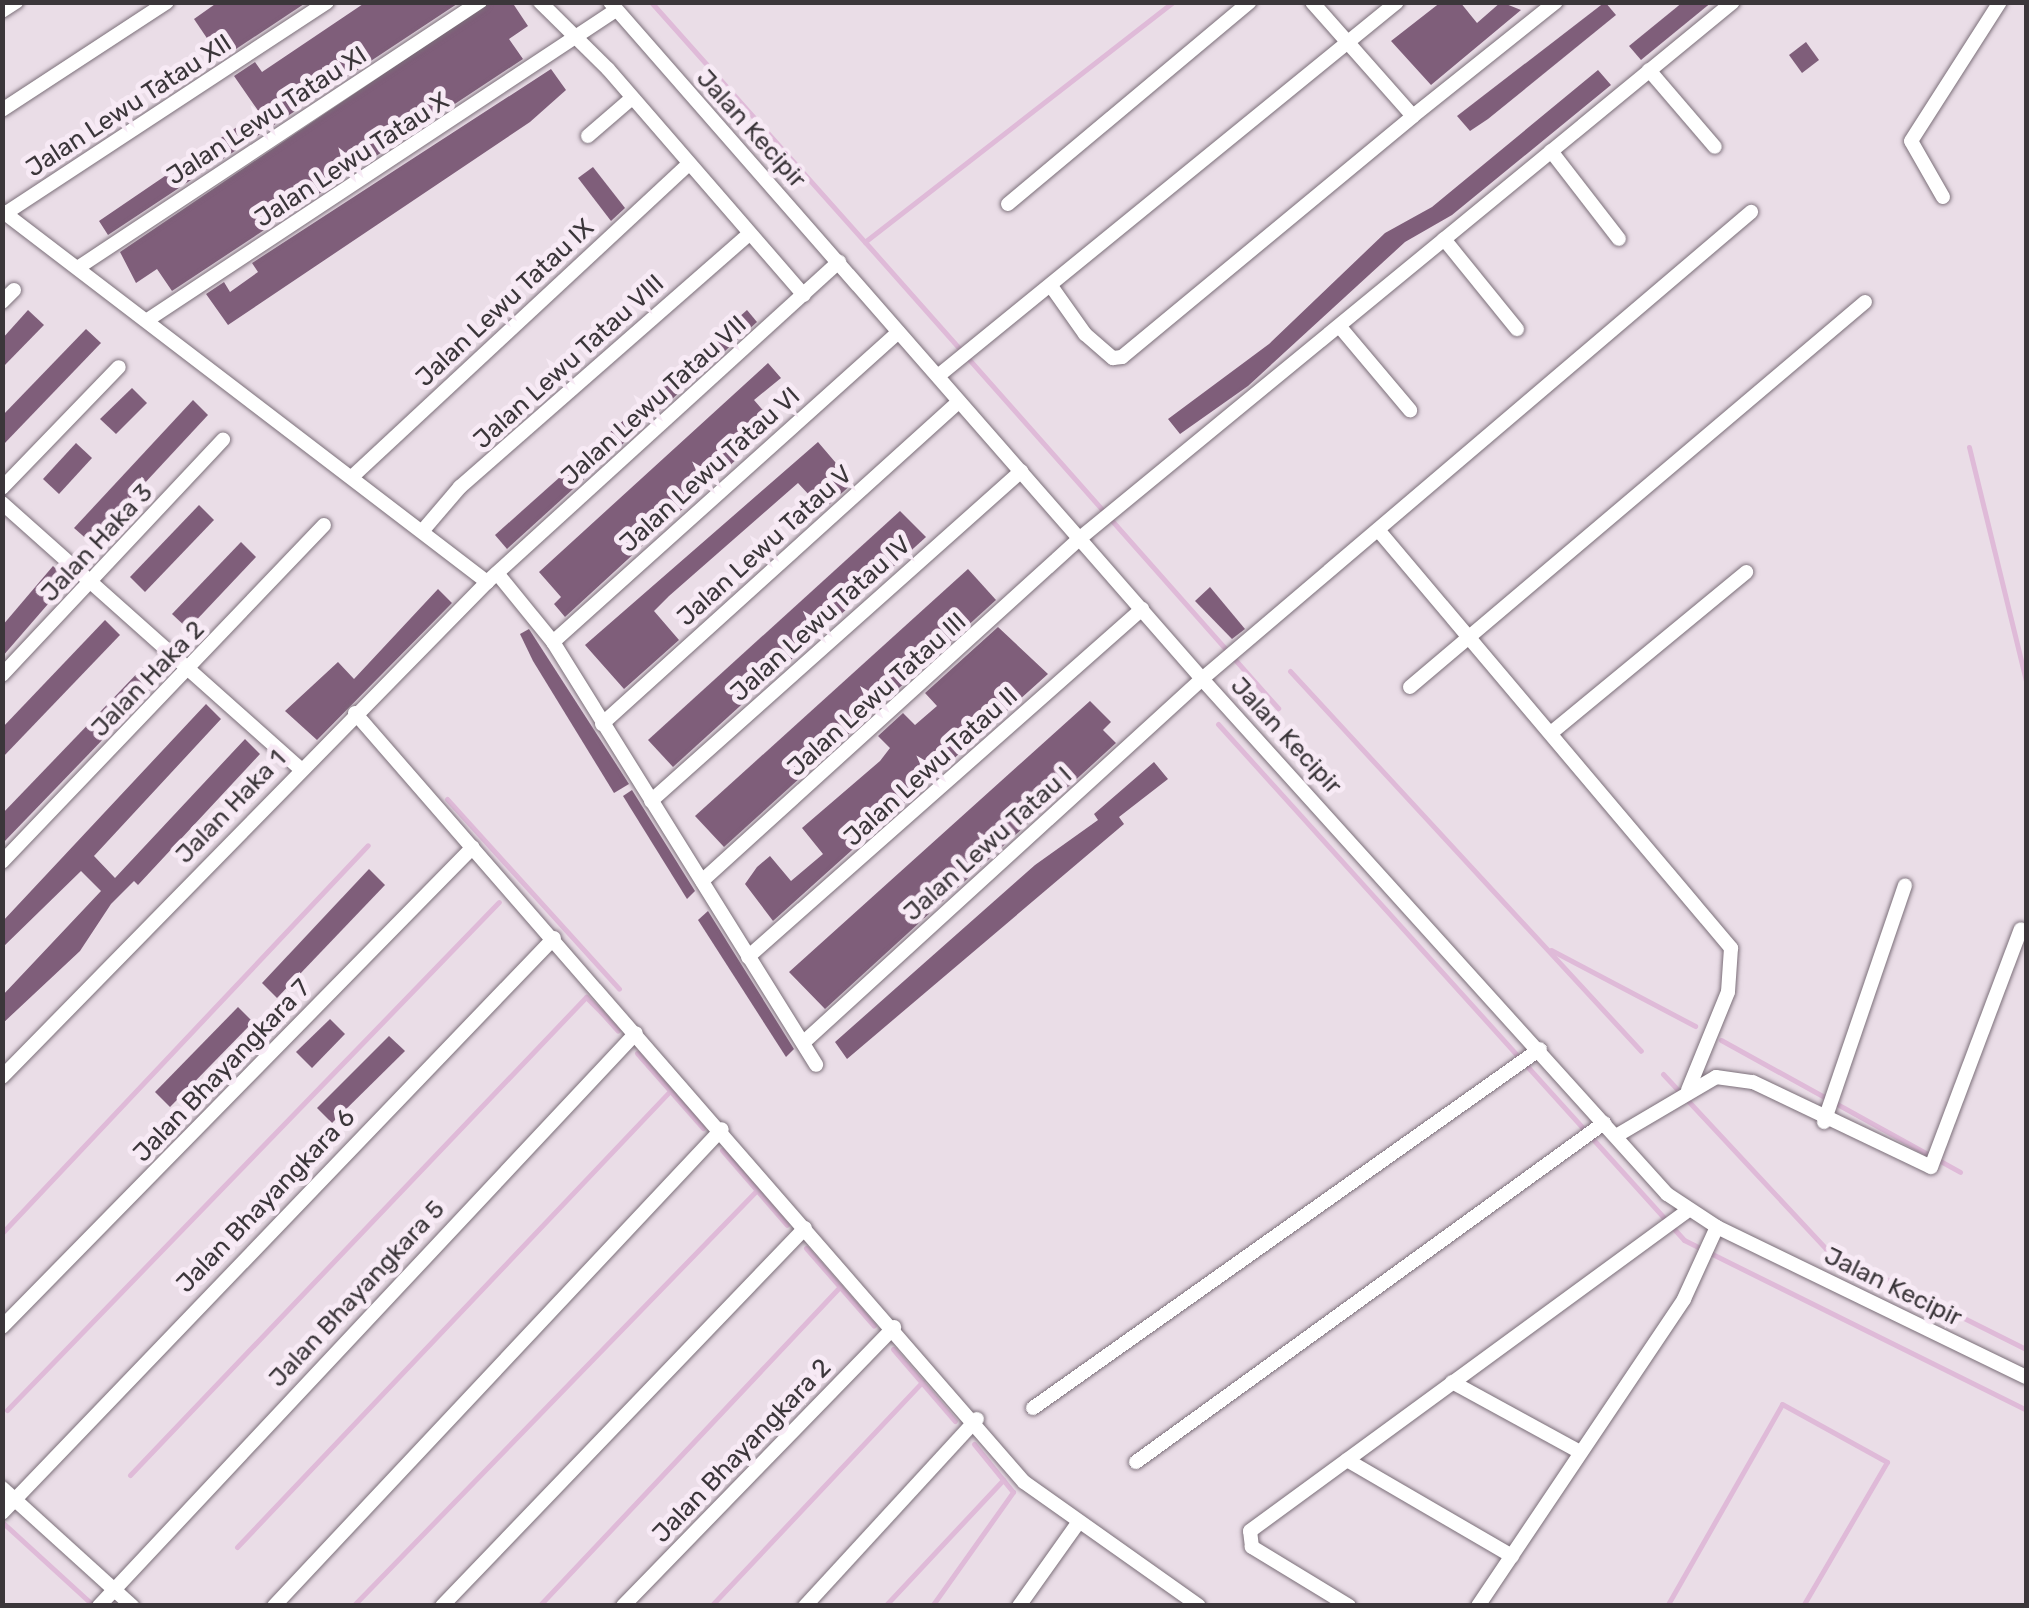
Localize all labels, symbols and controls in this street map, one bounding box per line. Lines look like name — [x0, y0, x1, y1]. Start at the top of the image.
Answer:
street label: Jalan Lewu Tatau XII — [20, 28, 238, 184]
street label: Jalan Lewu Tatau XI — [161, 40, 373, 192]
street label: Jalan Kecipir — [690, 63, 812, 195]
street label: Jalan Lewu Tatau X — [249, 86, 455, 234]
street label: Jalan Lewu Tatau IX — [410, 213, 600, 393]
street label: Jalan Lewu Tatau VIII — [467, 268, 671, 456]
street label: Jalan Lewu Tatau VII — [555, 310, 753, 492]
street label: Jalan Lewu Tatau VI — [613, 381, 807, 559]
street label: Jalan Lewu Tatau V — [671, 459, 859, 633]
street label: Jalan Haka 3 — [35, 478, 159, 608]
street label: Jalan Lewu Tatau IV — [724, 530, 918, 708]
street label: Jalan Lewu Tatau III — [781, 607, 973, 783]
street label: Jalan Haka 2 — [85, 615, 211, 743]
street label: Jalan Kecipir — [1224, 671, 1348, 801]
street label: Jalan Lewu Tatau II — [838, 681, 1024, 853]
street label: Jalan Haka 1 — [170, 744, 292, 870]
street label: Jalan Lewu Tatau I — [897, 760, 1079, 928]
street label: Jalan Bhayangkara 7 — [127, 974, 317, 1168]
street label: Jalan Bhayangkara 6 — [170, 1103, 362, 1299]
street label: Jalan Bhayangkara 5 — [263, 1195, 451, 1393]
street label: Jalan Kecipir — [1819, 1241, 1967, 1333]
street label: Jalan Bhayangkara 2 — [647, 1353, 837, 1549]

